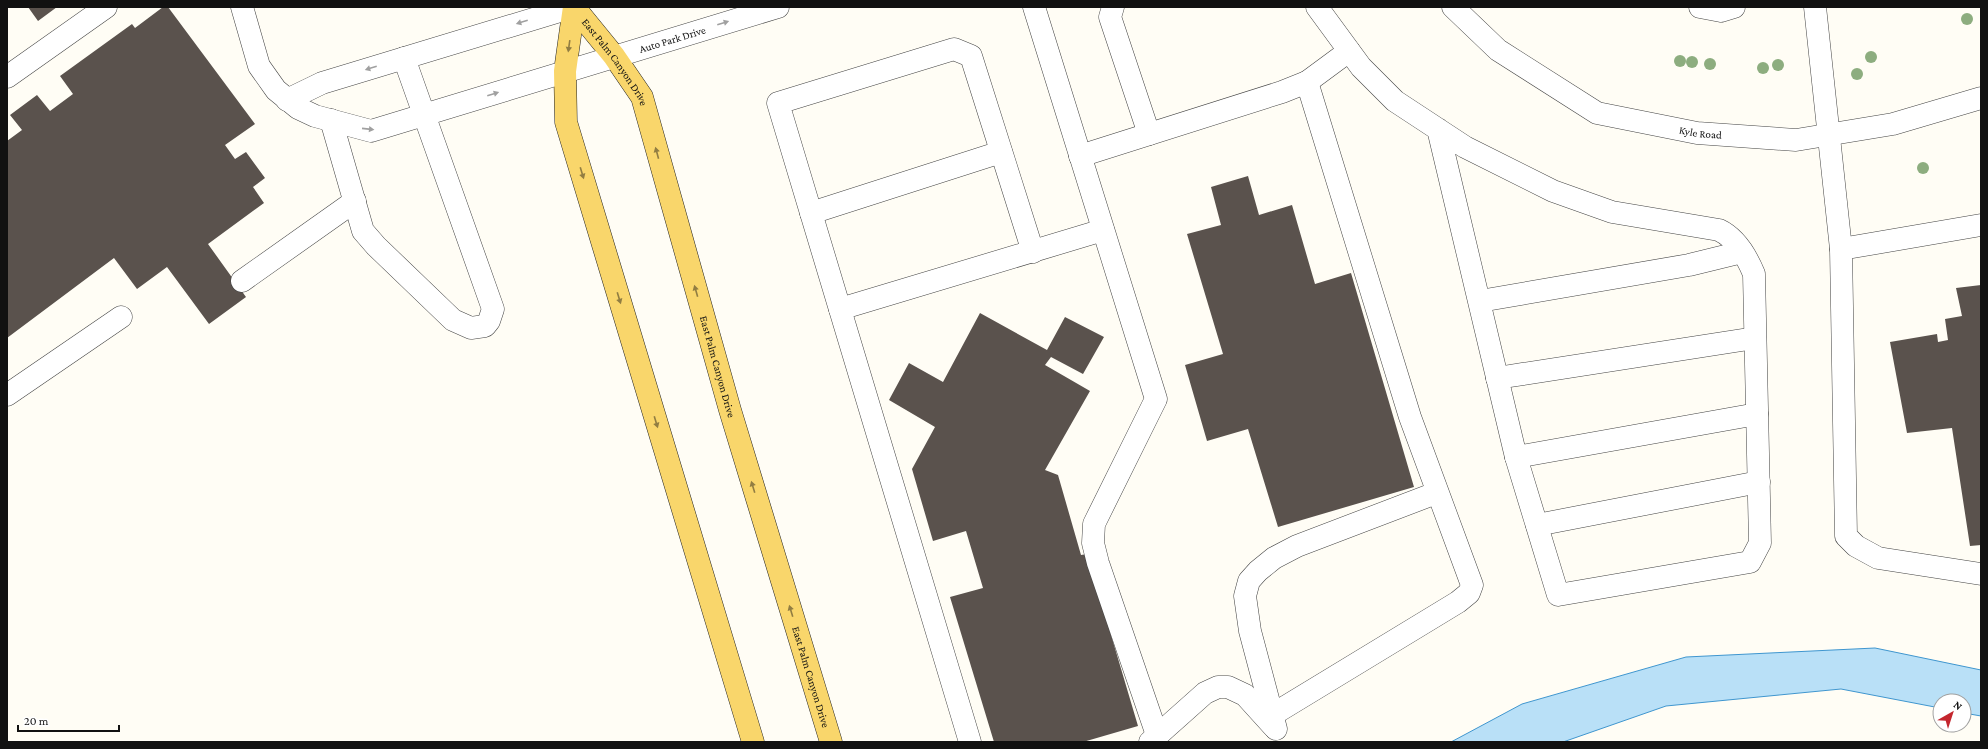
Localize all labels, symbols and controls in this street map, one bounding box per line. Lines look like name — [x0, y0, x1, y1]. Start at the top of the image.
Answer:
street label: East Palm Canyon Drive — [580, 16, 650, 107]
one-way arrow — [516, 19, 528, 25]
one-way arrow — [718, 20, 730, 26]
street label: Auto Park Drive — [638, 23, 707, 55]
one-way arrow — [566, 40, 572, 52]
one-way arrow — [365, 66, 377, 72]
one-way arrow — [487, 91, 499, 97]
street label: Kyle Road — [1678, 124, 1723, 141]
one-way arrow — [362, 125, 375, 132]
one-way arrow — [654, 147, 660, 159]
one-way arrow — [579, 167, 585, 179]
one-way arrow — [693, 285, 699, 297]
one-way arrow — [616, 292, 622, 304]
street label: East Palm Canyon Drive — [698, 314, 738, 419]
one-way arrow — [653, 417, 659, 429]
one-way arrow — [750, 480, 756, 492]
one-way arrow — [788, 605, 794, 617]
street label: East Palm Canyon Drive — [790, 625, 832, 729]
north arrow — [1932, 693, 1972, 733]
text: N — [1952, 698, 1965, 713]
scale bar — [18, 707, 119, 733]
text: 20 m — [24, 714, 49, 728]

